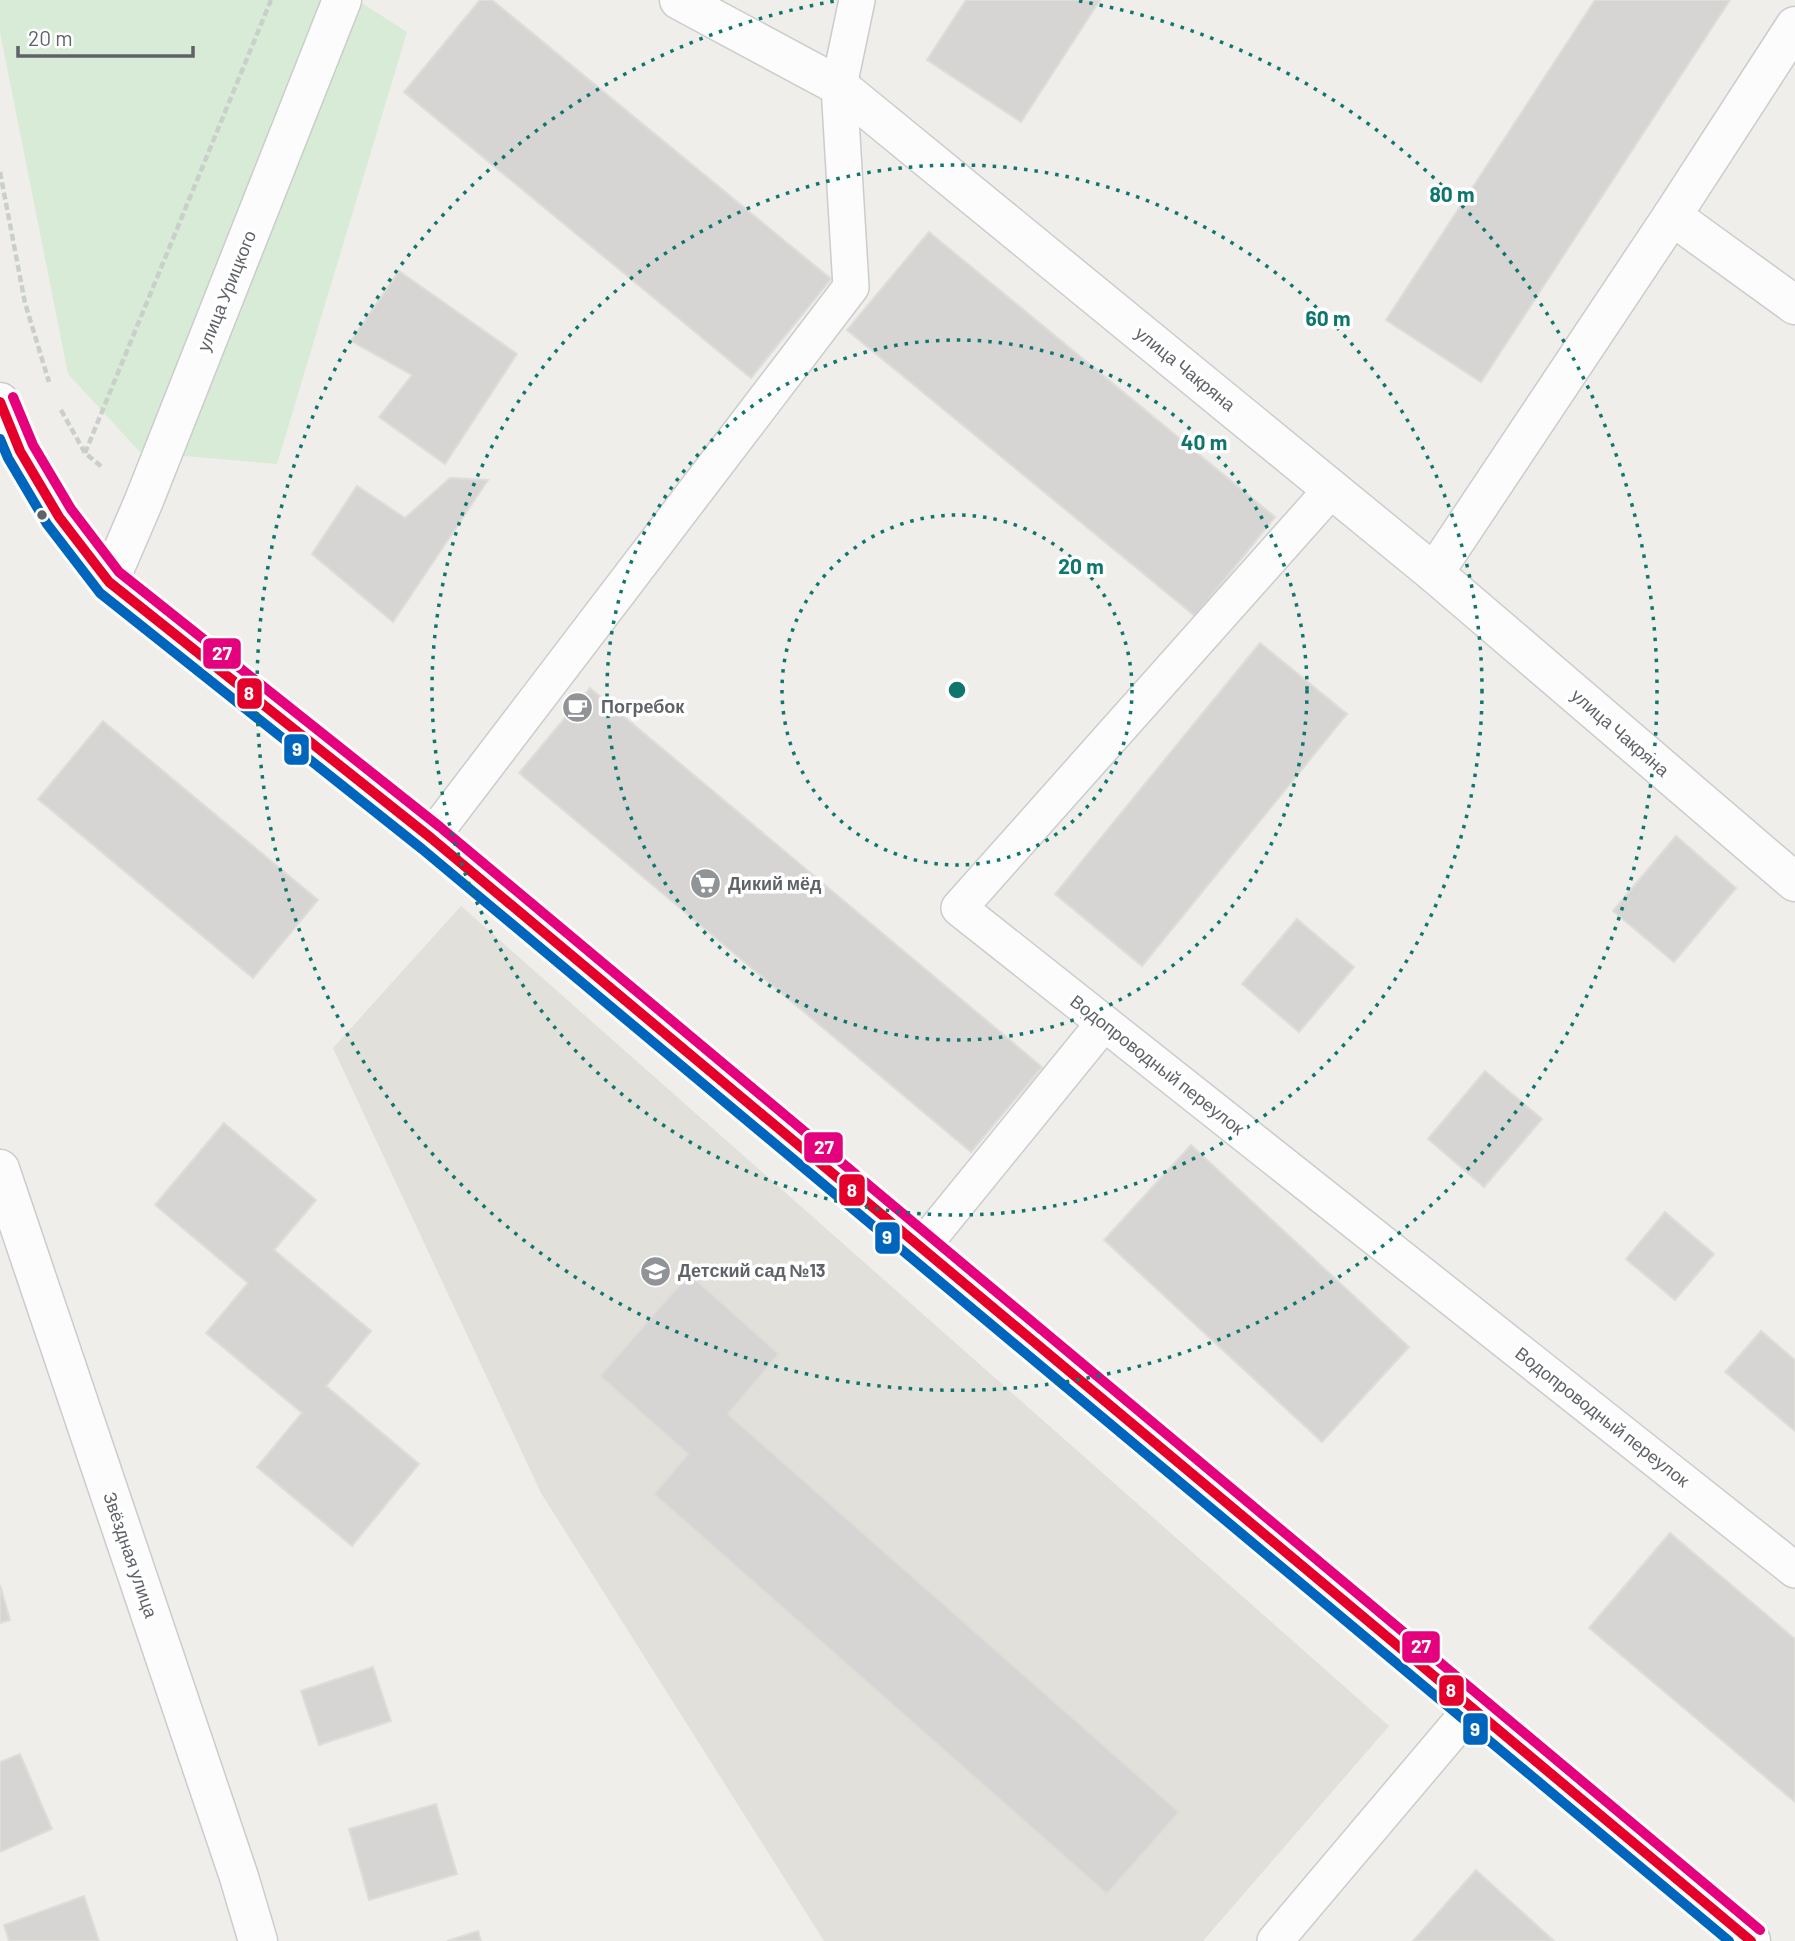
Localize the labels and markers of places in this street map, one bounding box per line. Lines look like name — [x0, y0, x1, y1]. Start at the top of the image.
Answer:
unlabelled marker — [35, 508, 49, 522]
centre of rings — [945, 678, 969, 702]
cafe icon: Погребок — [561, 690, 595, 724]
place label: Погребок — [601, 695, 685, 717]
supermarket icon: Дикий мёд — [688, 867, 722, 901]
place label: Дикий мёд — [728, 872, 822, 894]
school or university icon: Детский сад №13 — [638, 1254, 672, 1288]
place label: Детский сад №13 — [678, 1259, 826, 1281]

